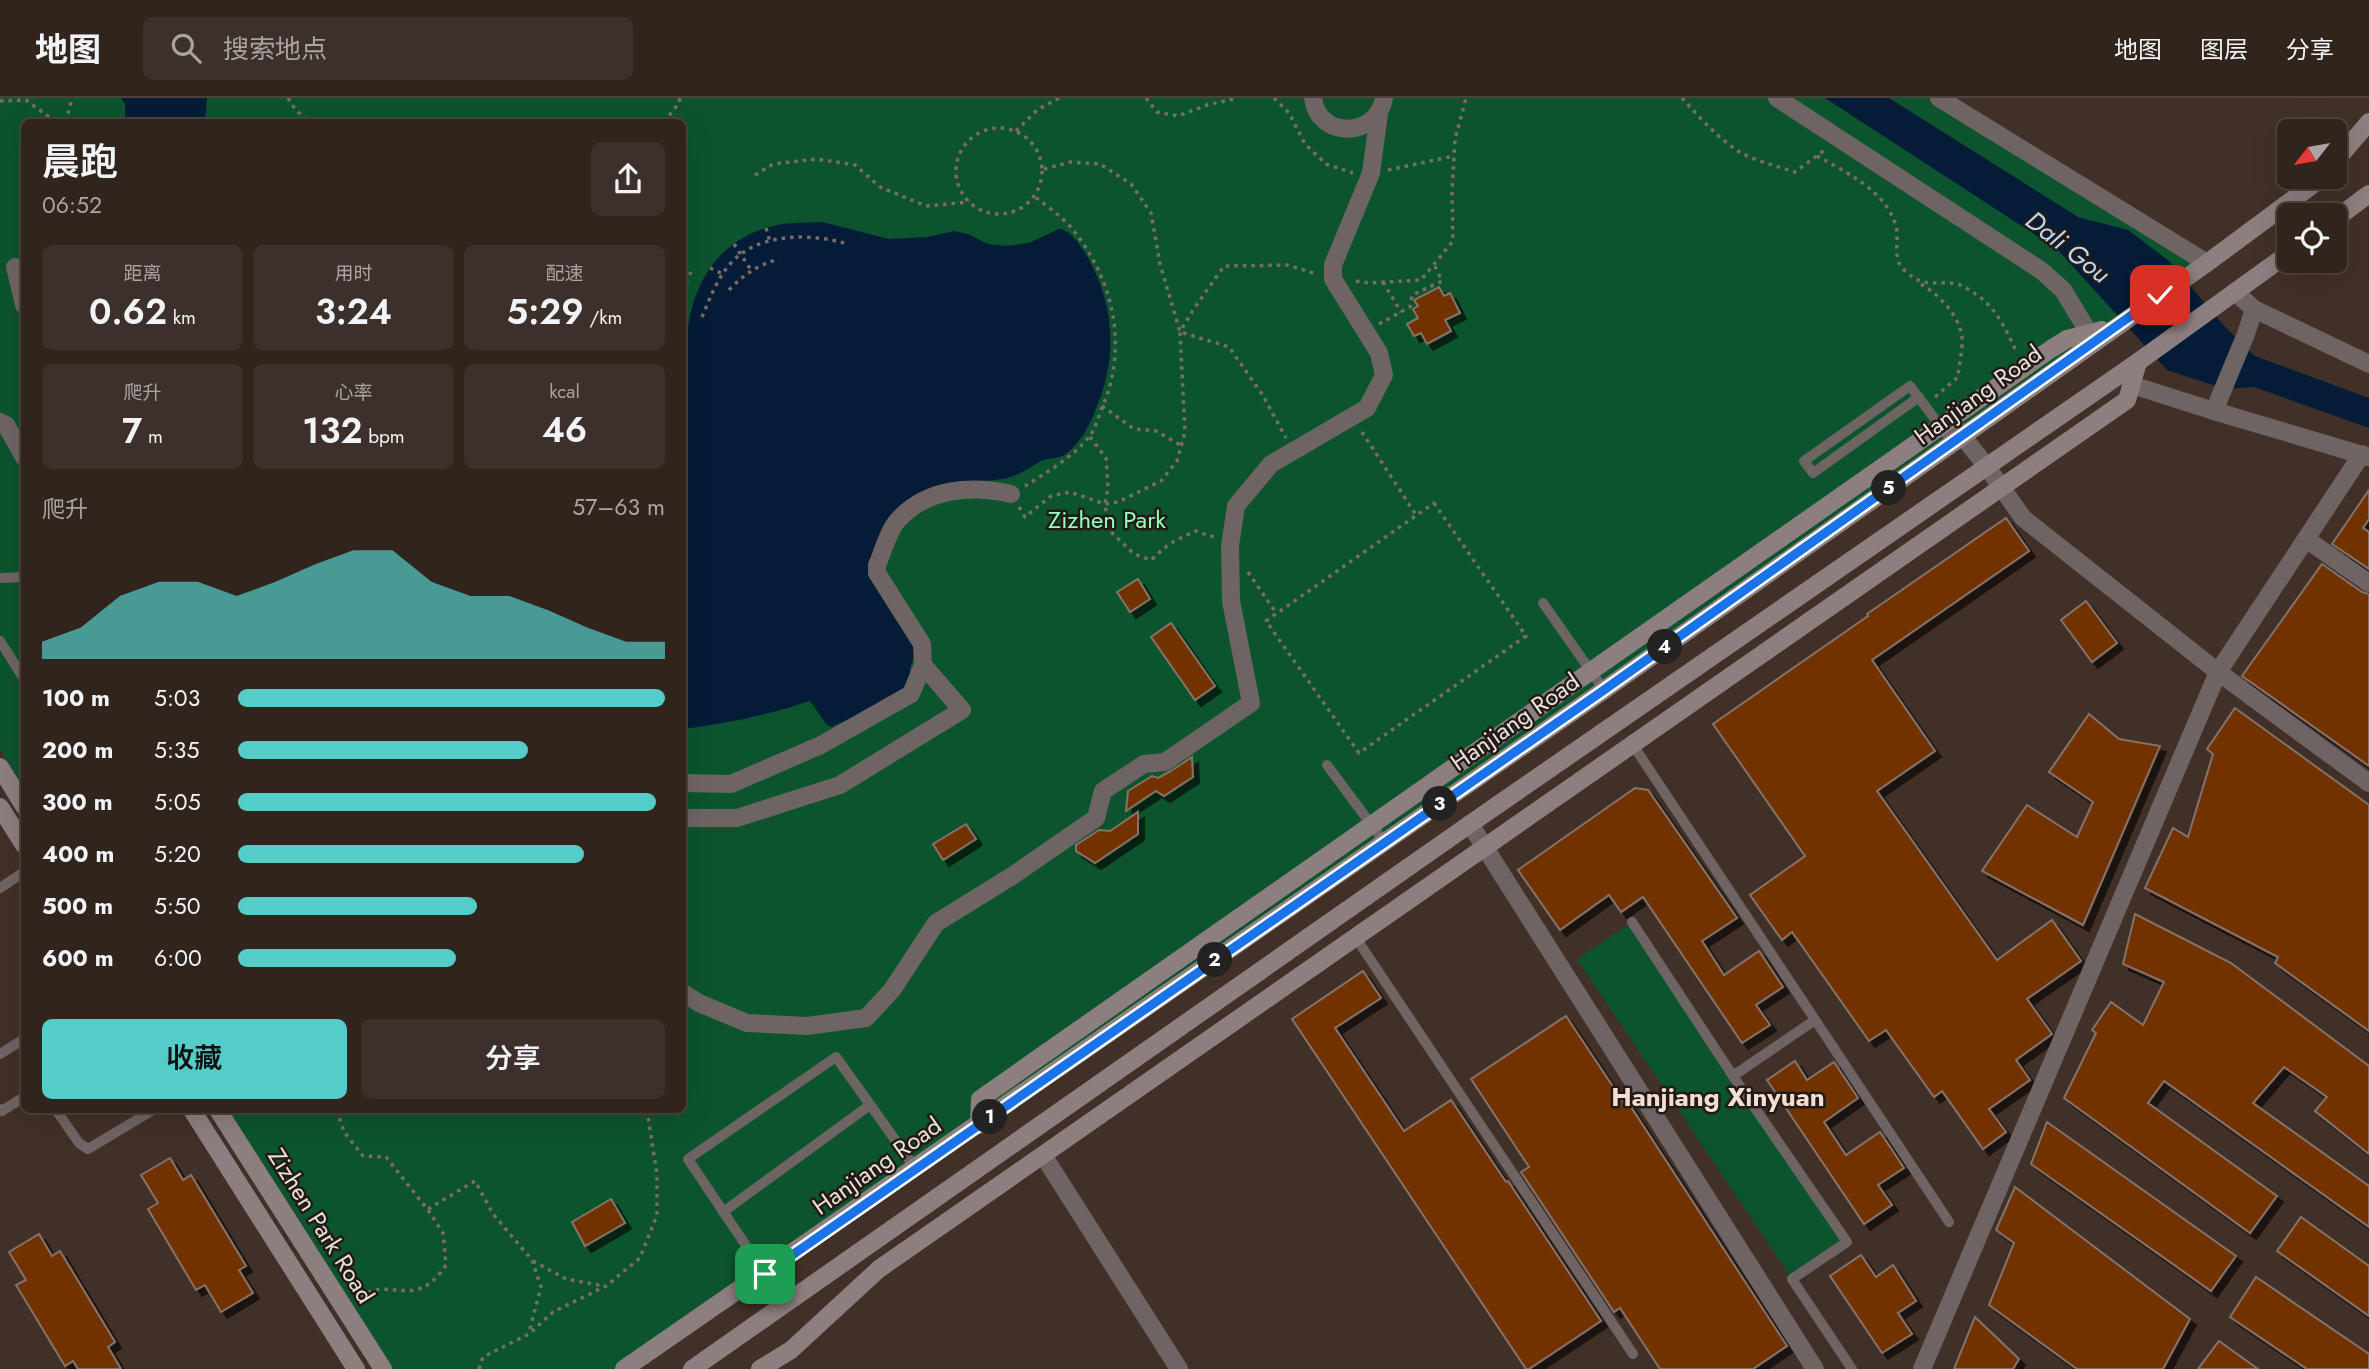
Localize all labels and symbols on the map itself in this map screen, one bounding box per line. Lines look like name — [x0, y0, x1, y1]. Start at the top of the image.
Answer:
north arrow — [2277, 119, 2347, 189]
water label: Dali Gou — [2018, 202, 2118, 292]
pin — [2130, 265, 2190, 325]
street label: Hanjiang Road — [1907, 336, 2049, 453]
pin: 5 — [1871, 470, 1906, 506]
park label: Zizhen Park — [1048, 502, 1166, 537]
pin: 4 — [1648, 630, 1682, 664]
street label: Hanjiang Road — [1443, 664, 1586, 779]
pin: 3 — [1422, 786, 1458, 822]
pin: 2 — [1198, 942, 1232, 978]
district label: Hanjiang Xinyuan — [1611, 1078, 1825, 1116]
pin: 1 — [972, 1100, 1007, 1134]
street label: Hanjiang Road — [805, 1108, 948, 1223]
street label: Zizhen Park Road — [260, 1141, 383, 1310]
pin — [735, 1244, 795, 1304]

